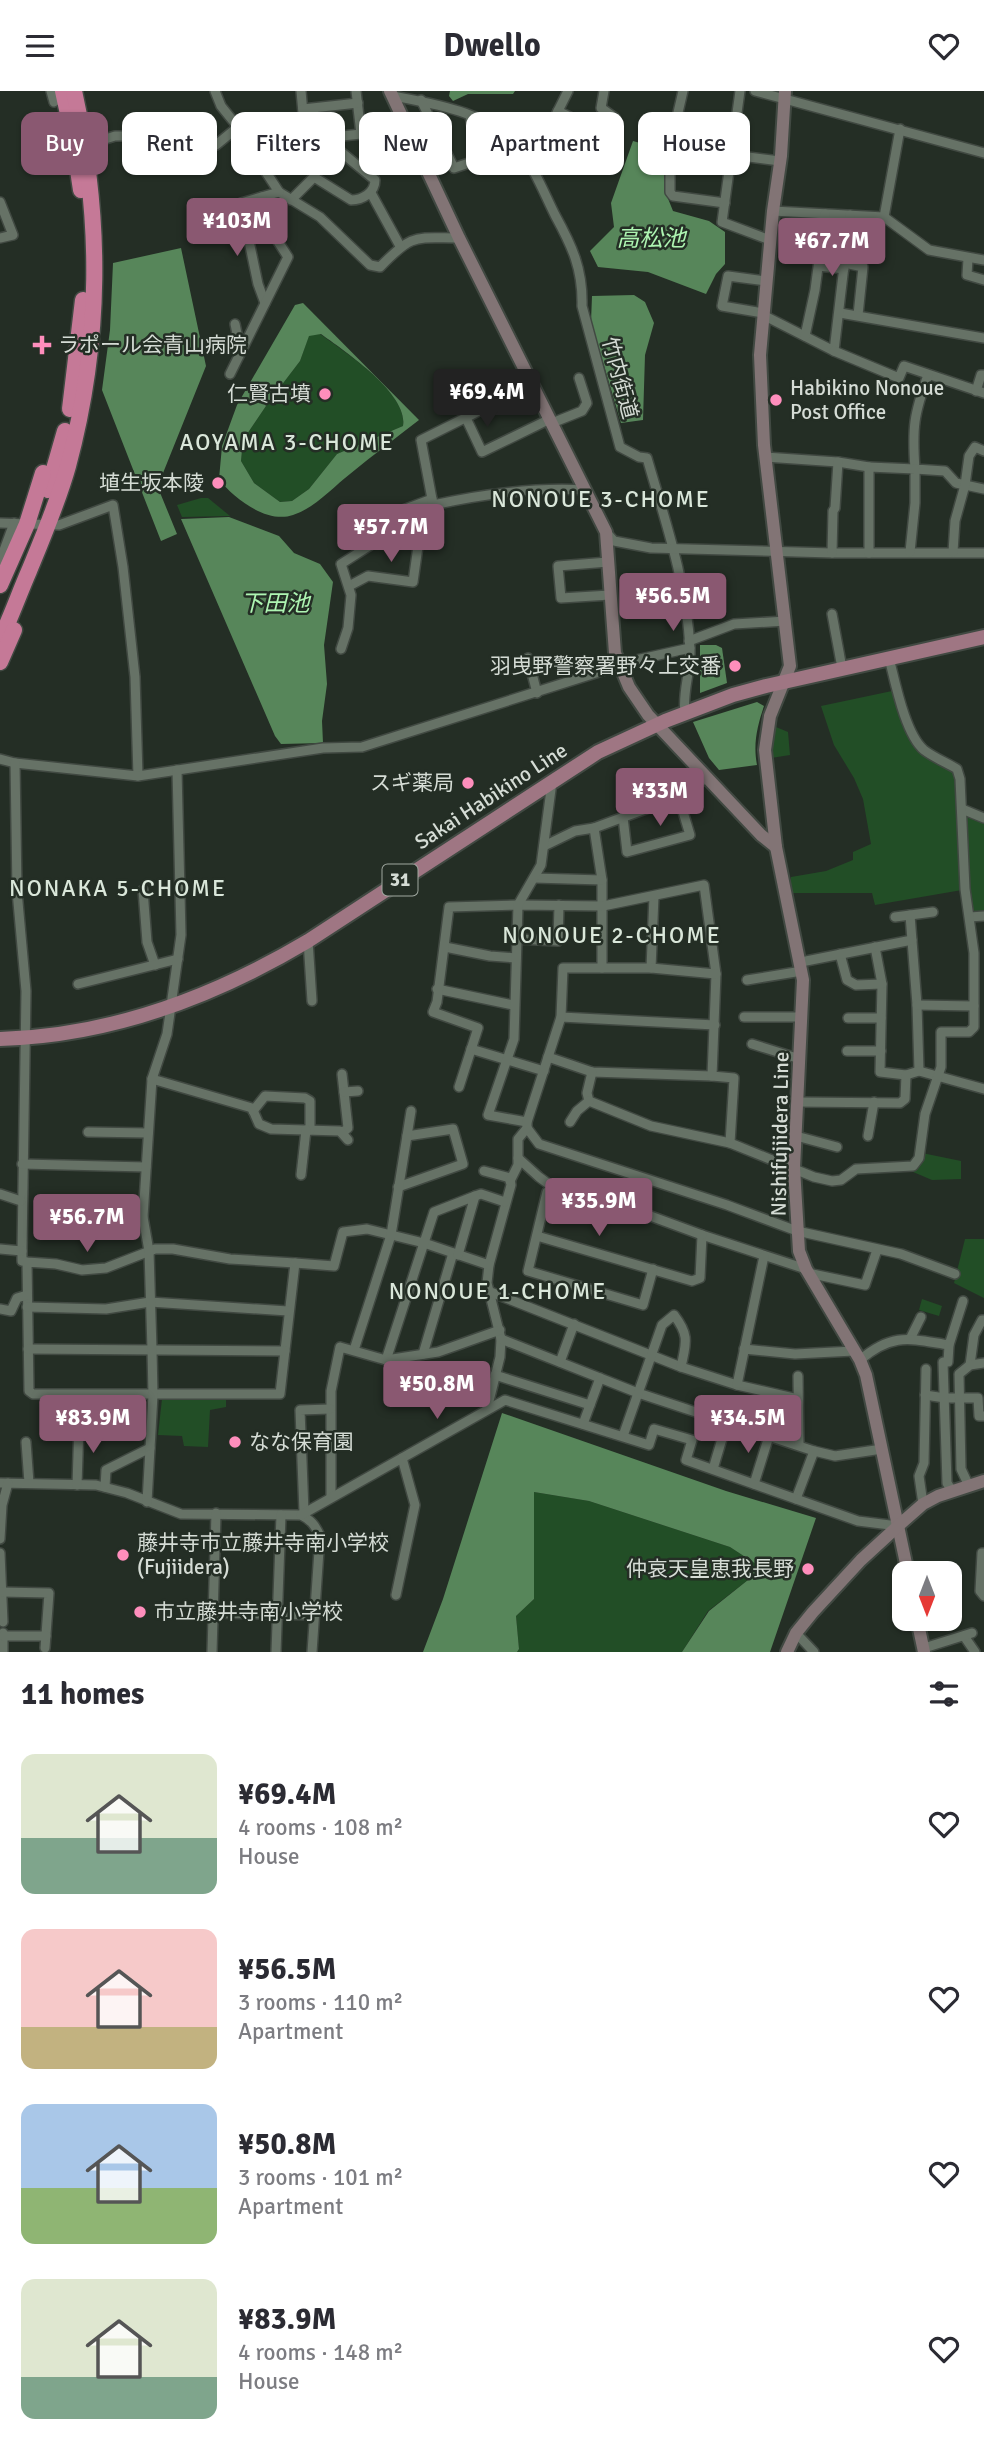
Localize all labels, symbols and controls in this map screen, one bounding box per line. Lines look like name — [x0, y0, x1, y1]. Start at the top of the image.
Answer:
text: Dwello — [443, 26, 541, 65]
icon: menu — [21, 27, 59, 65]
icon: heart — [925, 27, 963, 65]
chip: Buy — [21, 112, 108, 175]
chip: Rent — [122, 112, 217, 175]
chip: Filters — [231, 112, 345, 175]
chip: New — [359, 112, 452, 175]
chip: Apartment — [466, 112, 624, 175]
chip: House — [638, 112, 750, 175]
pin: ¥103M — [188, 199, 286, 258]
text: ¥103M — [203, 206, 271, 235]
pin: ¥67.7M — [775, 219, 889, 278]
water label: 高松池 — [617, 224, 688, 253]
text: ¥67.7M — [794, 226, 870, 255]
place label: ラポール会青山病院 — [58, 332, 247, 358]
street label: 竹内街道 — [597, 334, 643, 422]
marker: ラポール会青山病院 — [32, 335, 52, 355]
pin: ¥69.4M — [430, 369, 544, 429]
place label: Habikino Nonoue Post Office — [790, 375, 944, 425]
text: ¥69.4M — [449, 377, 525, 406]
place label: 仁賢古墳 — [227, 381, 311, 407]
marker: 仁賢古墳 — [317, 386, 333, 402]
marker: Habikino Nonoue Post Office — [768, 392, 784, 408]
district label: AOYAMA 3-CHOME — [179, 428, 395, 457]
place label: 埴生坂本陵 — [99, 470, 204, 496]
marker: 埴生坂本陵 — [210, 475, 226, 491]
district label: NONOUE 3-CHOME — [491, 485, 711, 514]
pin: ¥57.7M — [334, 505, 448, 564]
text: ¥57.7M — [353, 512, 429, 541]
pin: ¥56.5M — [616, 573, 730, 633]
text: ¥56.5M — [635, 581, 711, 610]
water label: 下田池 — [241, 589, 312, 618]
place label: 羽曳野警察署野々上交番 — [490, 653, 721, 679]
marker: 羽曳野警察署野々上交番 — [727, 658, 743, 674]
street label: Sakai Habikino Line — [410, 737, 572, 855]
pin: ¥33M — [619, 769, 701, 828]
place label: スギ薬局 — [370, 770, 454, 796]
marker: スギ薬局 — [460, 775, 476, 791]
text: ¥33M — [632, 776, 688, 805]
road number: 31 — [382, 865, 418, 895]
district label: NONAKA 5-CHOME — [9, 874, 227, 903]
district label: NONOUE 2-CHOME — [502, 921, 722, 950]
street label: Nishifujiidera Line — [766, 1052, 794, 1216]
pin: ¥35.9M — [542, 1179, 656, 1238]
text: ¥35.9M — [561, 1186, 637, 1215]
pin: ¥56.7M — [30, 1195, 144, 1254]
text: ¥56.7M — [49, 1202, 125, 1231]
district label: NONOUE 1-CHOME — [389, 1277, 607, 1306]
pin: ¥50.8M — [380, 1361, 494, 1421]
text: ¥50.8M — [399, 1369, 475, 1398]
pin: ¥83.9M — [36, 1395, 150, 1455]
pin: ¥34.5M — [691, 1395, 805, 1455]
text: ¥83.9M — [55, 1403, 131, 1432]
text: ¥34.5M — [710, 1403, 786, 1432]
place label: なな保育園 — [249, 1429, 354, 1455]
marker: なな保育園 — [227, 1434, 243, 1450]
place label: 藤井寺市立藤井寺南小学校 (Fujiidera) — [137, 1530, 389, 1580]
marker: 藤井寺市立藤井寺南小学校 (Fujiidera) — [115, 1547, 131, 1563]
place label: 仲哀天皇恵我長野 — [626, 1556, 794, 1582]
marker: 仲哀天皇恵我長野 — [800, 1561, 816, 1577]
north arrow — [892, 1561, 962, 1631]
map controls — [892, 1561, 962, 1631]
place label: 市立藤井寺南小学校 — [154, 1599, 343, 1625]
marker: 市立藤井寺南小学校 — [132, 1604, 148, 1620]
icon: filters — [925, 1675, 963, 1713]
text: 11 homes — [21, 1676, 144, 1713]
text: ¥69.4M — [238, 1776, 336, 1813]
icon: home — [77, 1782, 161, 1866]
icon: heart — [925, 1805, 963, 1843]
text: 4 rooms · 108 m² — [238, 1813, 403, 1842]
text: House — [238, 1842, 300, 1871]
text: ¥56.5M — [238, 1951, 336, 1988]
icon: home — [77, 1957, 161, 2041]
icon: heart — [925, 1980, 963, 2018]
text: 3 rooms · 110 m² — [238, 1988, 403, 2017]
text: Apartment — [238, 2017, 343, 2046]
text: ¥50.8M — [238, 2126, 336, 2163]
icon: home — [77, 2132, 161, 2216]
icon: heart — [925, 2155, 963, 2193]
text: 3 rooms · 101 m² — [238, 2163, 403, 2192]
text: Apartment — [238, 2192, 343, 2221]
text: ¥83.9M — [238, 2301, 336, 2338]
icon: home — [77, 2307, 161, 2391]
icon: heart — [925, 2330, 963, 2368]
text: 4 rooms · 148 m² — [238, 2338, 403, 2367]
text: House — [238, 2367, 300, 2396]

